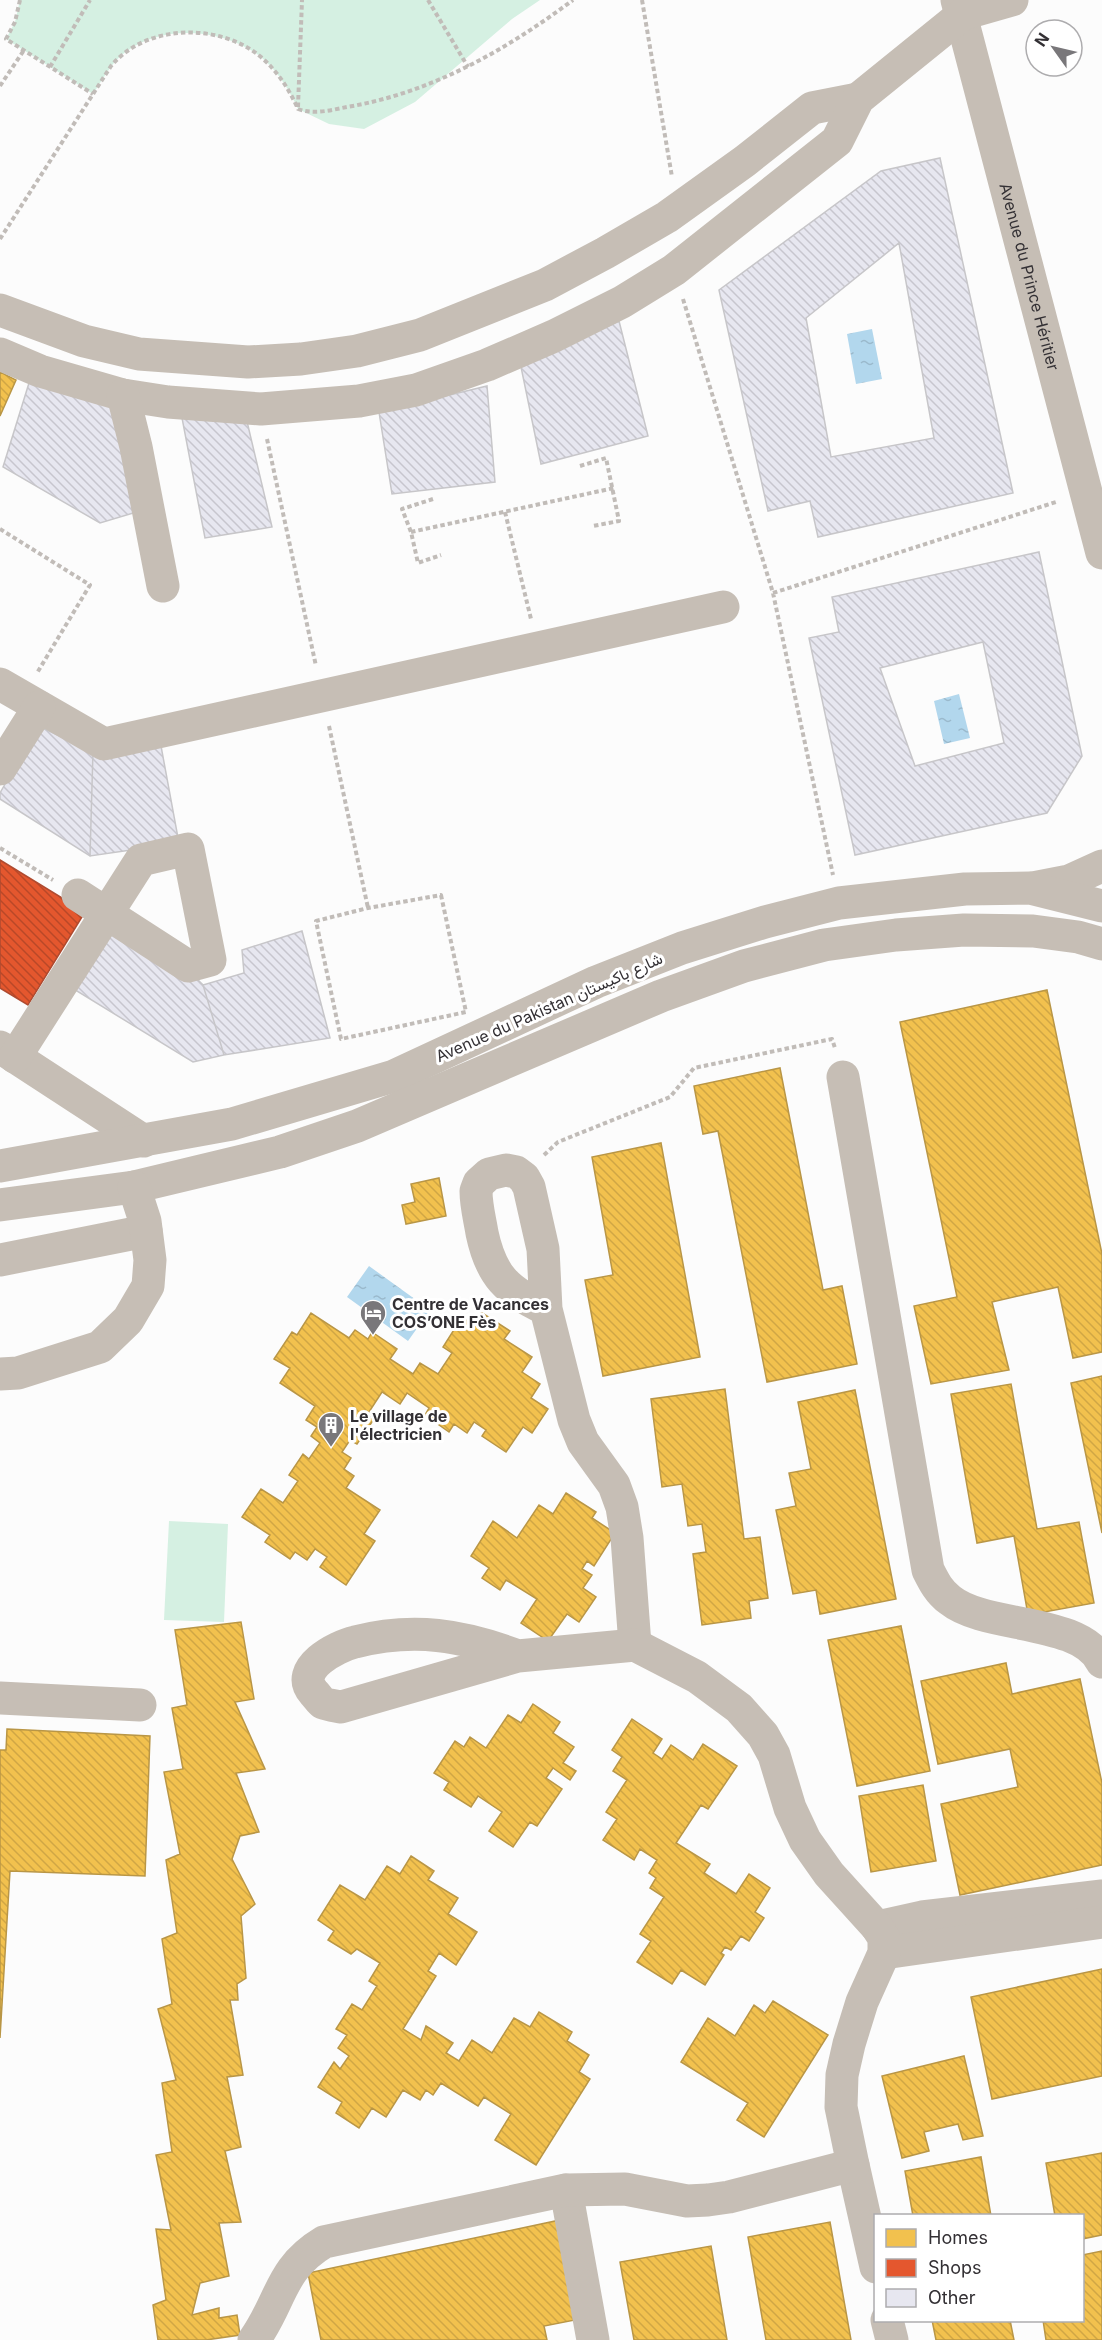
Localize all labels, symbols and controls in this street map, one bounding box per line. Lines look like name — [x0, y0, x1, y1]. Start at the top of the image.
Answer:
north arrow — [1024, 18, 1084, 78]
text: N — [1030, 29, 1053, 50]
street label: Avenue du Prince Héritier — [995, 181, 1064, 373]
street label: Avenue du Pakistan شارع باكيستان — [432, 948, 666, 1068]
place label: Centre de Vacances COS’ONE Fès — [392, 1294, 549, 1332]
hotel icon: Centre de Vacances COS’ONE Fès — [358, 1298, 388, 1336]
place label: Le village de l'électricien — [350, 1406, 447, 1444]
building icon: Le village de l'électricien — [316, 1410, 346, 1448]
legend — [874, 2214, 1084, 2322]
text: Homes — [928, 2227, 988, 2248]
text: Shops — [928, 2257, 982, 2278]
text: Other — [928, 2287, 976, 2308]

